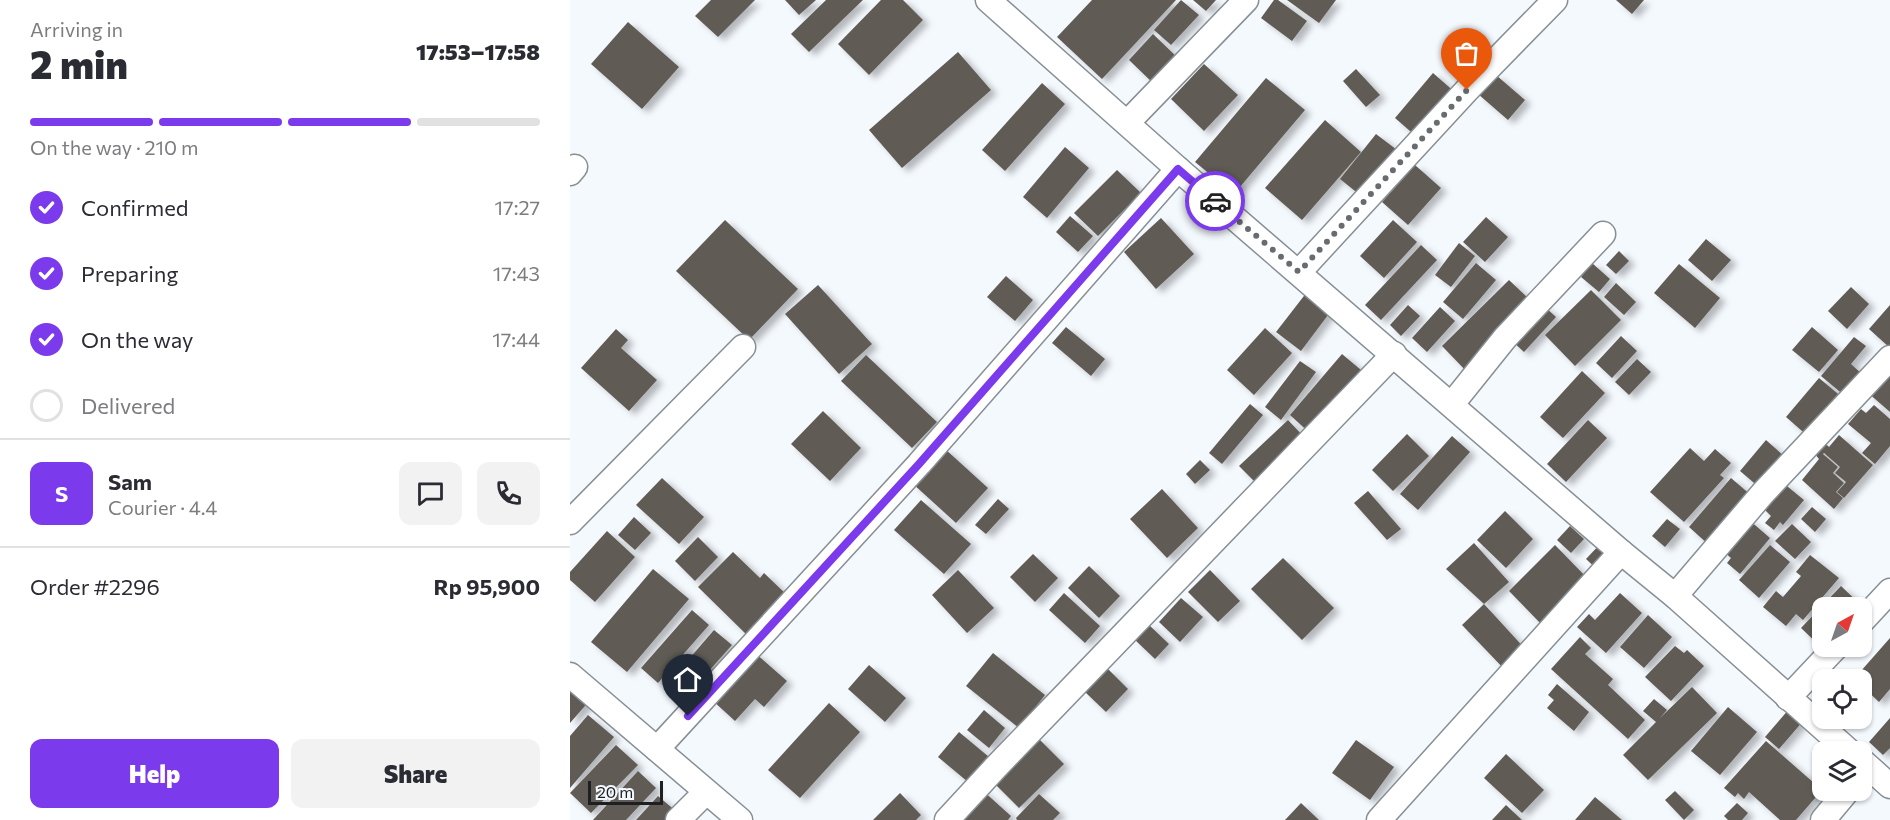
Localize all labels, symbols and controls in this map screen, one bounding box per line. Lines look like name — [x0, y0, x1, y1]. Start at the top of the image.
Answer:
text: Arriving in — [30, 17, 123, 41]
pin — [1441, 28, 1492, 90]
icon: bag — [1450, 37, 1483, 70]
text: 17:53–17:58 — [416, 38, 540, 65]
text: 2 min — [30, 39, 128, 87]
text: On the way · 210 m — [30, 135, 198, 159]
courier — [1185, 171, 1245, 231]
icon: car — [1199, 185, 1232, 218]
icon: check — [30, 191, 63, 224]
text: Confirmed — [81, 194, 188, 221]
text: 17:27 — [495, 195, 540, 219]
icon: check — [30, 257, 63, 290]
text: Preparing — [81, 260, 178, 287]
text: 17:43 — [493, 261, 540, 285]
icon: check — [30, 323, 63, 356]
text: On the way — [81, 326, 193, 353]
text: 17:44 — [492, 327, 540, 351]
text: Delivered — [81, 392, 175, 419]
button: chat — [399, 462, 462, 525]
button: phone — [477, 462, 540, 525]
text: Sam — [108, 468, 152, 495]
text: S — [55, 480, 68, 507]
text: Courier · 4.4 — [108, 495, 217, 519]
text: Order #2296 — [30, 573, 160, 600]
text: Rp 95,900 — [433, 573, 540, 600]
north arrow — [1812, 597, 1872, 657]
map controls — [1812, 597, 1872, 801]
pin — [662, 654, 713, 716]
icon: home — [671, 663, 704, 696]
button: locate — [1812, 669, 1872, 729]
button: Help — [30, 739, 279, 808]
button: Share — [291, 739, 540, 808]
button: layers — [1812, 741, 1872, 801]
scale bar — [588, 778, 663, 806]
text: 20 m — [597, 782, 633, 801]

